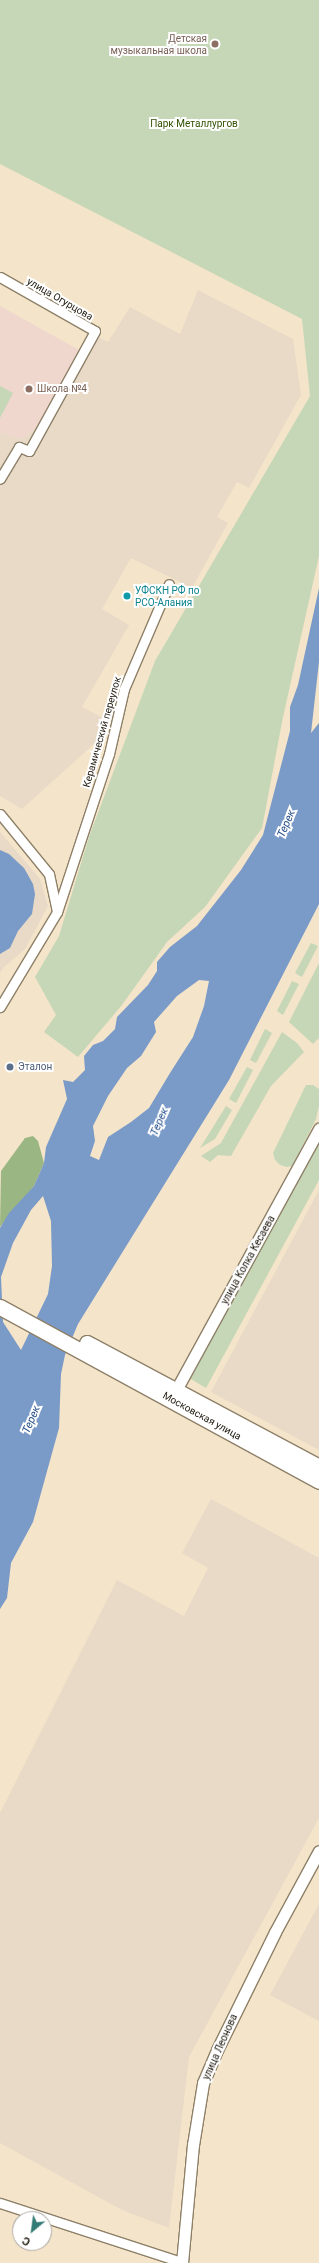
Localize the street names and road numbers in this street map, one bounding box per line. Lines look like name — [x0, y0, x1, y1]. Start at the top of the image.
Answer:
street label: улица Огурцова — [25, 275, 95, 323]
street label: Керамический переулок — [80, 675, 124, 789]
street label: улица Колка Кесаева — [219, 1213, 277, 1307]
street label: Московская улица — [161, 1389, 243, 1443]
street label: улица Леонова — [200, 2012, 240, 2082]

